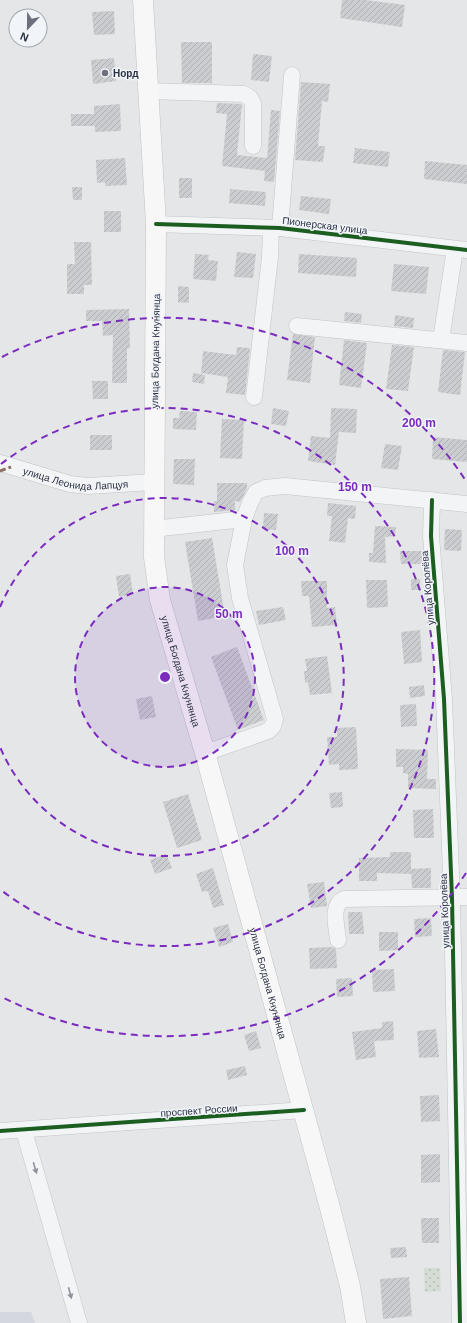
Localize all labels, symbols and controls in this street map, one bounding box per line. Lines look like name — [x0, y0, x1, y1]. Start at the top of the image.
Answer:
north arrow — [8, 8, 48, 48]
text: N — [18, 30, 30, 44]
marker: Норд — [100, 68, 110, 78]
place label: Норд — [113, 68, 139, 79]
street label: Пионерская улица — [282, 215, 369, 236]
street label: улица Богдана Кнунянца — [149, 293, 162, 409]
text: 200 m — [402, 416, 436, 430]
street label: улица Леонида Лапцуя — [22, 465, 129, 492]
text: 150 m — [338, 480, 372, 494]
text: 100 m — [275, 544, 309, 558]
street label: улица Королёва — [419, 550, 436, 626]
text: 50 m — [215, 607, 243, 621]
street label: улица Богдана Кнунянца — [159, 615, 202, 728]
centre of rings — [158, 670, 172, 684]
street label: улица Королёва — [438, 873, 451, 949]
street label: улица Богдана Кнунянца — [247, 926, 288, 1041]
street label: проспект России — [160, 1102, 238, 1119]
one-way arrow — [32, 1162, 38, 1174]
one-way arrow — [68, 1287, 74, 1299]

